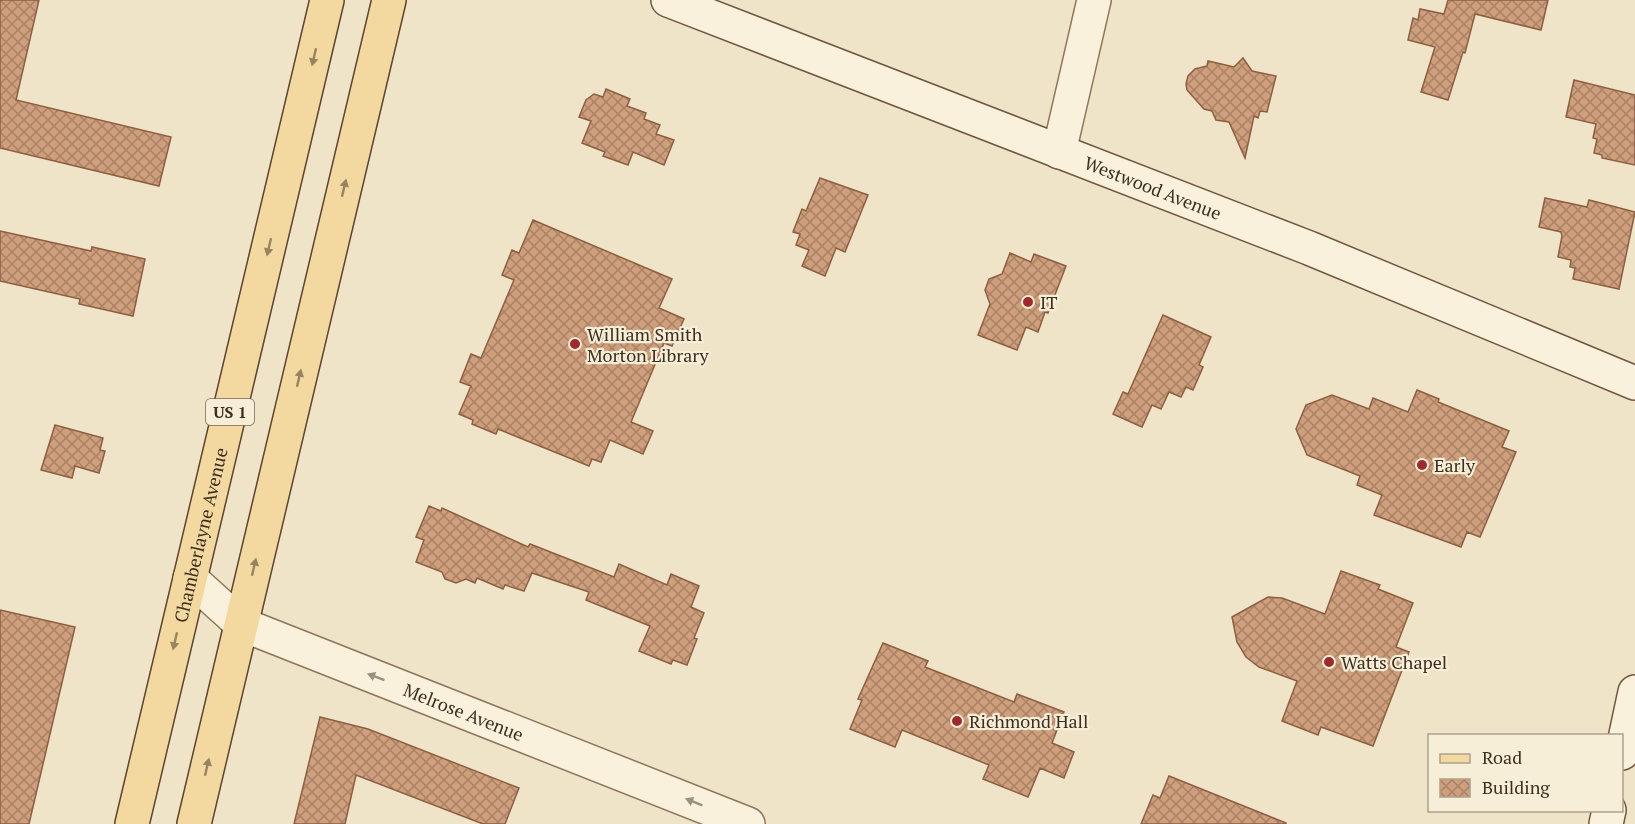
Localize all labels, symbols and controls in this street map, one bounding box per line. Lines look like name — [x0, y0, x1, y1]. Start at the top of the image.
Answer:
one-way arrow — [308, 48, 318, 66]
street label: Westwood Avenue — [1081, 150, 1225, 225]
one-way arrow — [340, 179, 350, 197]
one-way arrow — [263, 238, 273, 256]
place label: IT — [1040, 290, 1057, 314]
marker: IT — [1021, 295, 1035, 309]
place label: William Smith Morton Library — [587, 322, 709, 367]
marker: William Smith Morton Library — [568, 337, 582, 351]
one-way arrow — [295, 368, 305, 387]
road number: US 1 — [206, 399, 254, 425]
street label: Chamberlayne Avenue — [168, 445, 233, 625]
place label: Early — [1434, 453, 1476, 477]
marker: Early — [1415, 458, 1429, 472]
one-way arrow — [250, 558, 260, 577]
one-way arrow — [170, 632, 180, 650]
place label: Watts Chapel — [1341, 650, 1447, 674]
marker: Watts Chapel — [1322, 655, 1336, 669]
one-way arrow — [367, 672, 385, 681]
street label: Melrose Avenue — [400, 677, 527, 746]
place label: Richmond Hall — [969, 709, 1088, 733]
marker: Richmond Hall — [950, 714, 964, 728]
legend — [1428, 734, 1623, 812]
text: Road — [1482, 745, 1522, 769]
one-way arrow — [203, 758, 213, 776]
text: Building — [1482, 775, 1550, 799]
one-way arrow — [685, 797, 703, 806]

